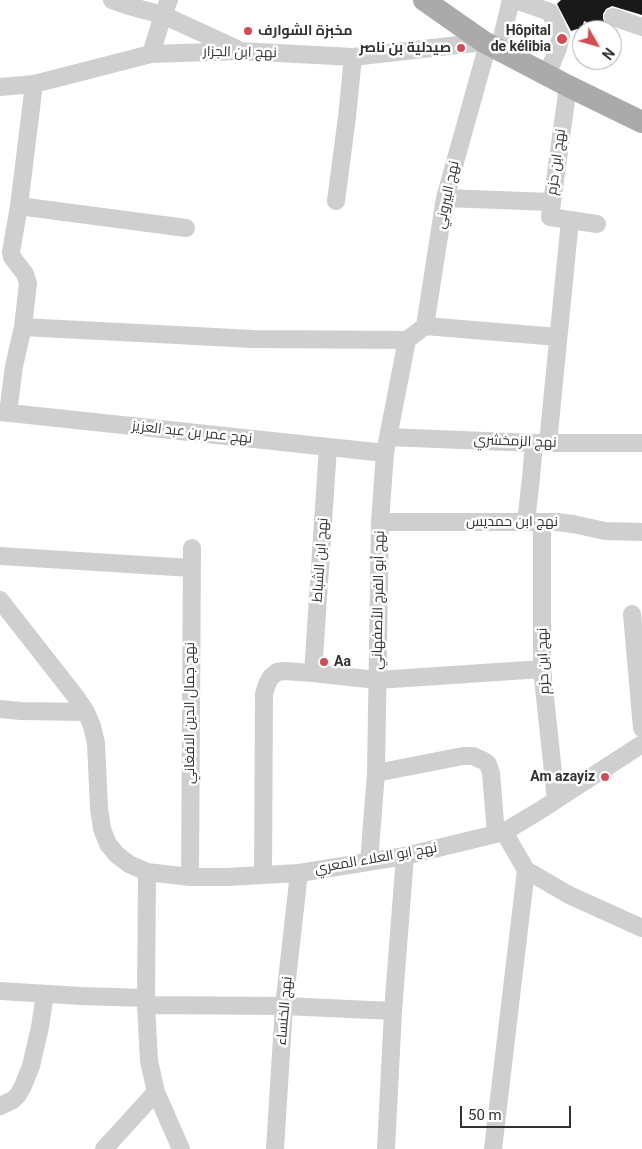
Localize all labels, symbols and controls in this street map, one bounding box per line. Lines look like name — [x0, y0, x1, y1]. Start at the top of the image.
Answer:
north arrow — [572, 20, 622, 70]
place label: مخبزة الشوارف — [258, 23, 352, 39]
place label: Hôpital de kélibia — [491, 23, 551, 56]
marker: مخبزة الشوارف — [242, 25, 254, 37]
marker: Hôpital de kélibia — [555, 32, 569, 46]
place label: صيدلية بن ناصر — [359, 40, 451, 56]
marker: صيدلية بن ناصر — [455, 42, 467, 54]
street label: نهج ابن الجزار — [203, 44, 277, 62]
text: N — [599, 45, 617, 62]
street label: نهج ابن حزم — [544, 128, 570, 196]
street label: نهج البيروني — [433, 159, 463, 231]
street label: نهج عمر بن عبد العزيز — [131, 418, 253, 448]
street label: نهج الزمخشري — [473, 432, 557, 452]
street label: نهج ابن حمديس — [466, 514, 558, 530]
street label: نهج ابن الشباط — [310, 517, 332, 603]
street label: نهج أبو الفرج الأصفهاني — [369, 530, 389, 670]
street label: نهج ابن حزم — [534, 627, 554, 695]
street label: نهج جمال الدين الافغاني — [182, 642, 198, 784]
place label: Aa — [334, 654, 351, 670]
marker: Aa — [318, 656, 330, 668]
place label: Am azayiz — [530, 769, 595, 785]
marker: Am azayiz — [599, 771, 611, 783]
street label: نهج ابو العلاء المعري — [313, 840, 439, 878]
street label: نهج الخنساء — [274, 976, 296, 1046]
scale bar — [462, 1096, 573, 1128]
text: 50 m — [468, 1106, 502, 1124]

